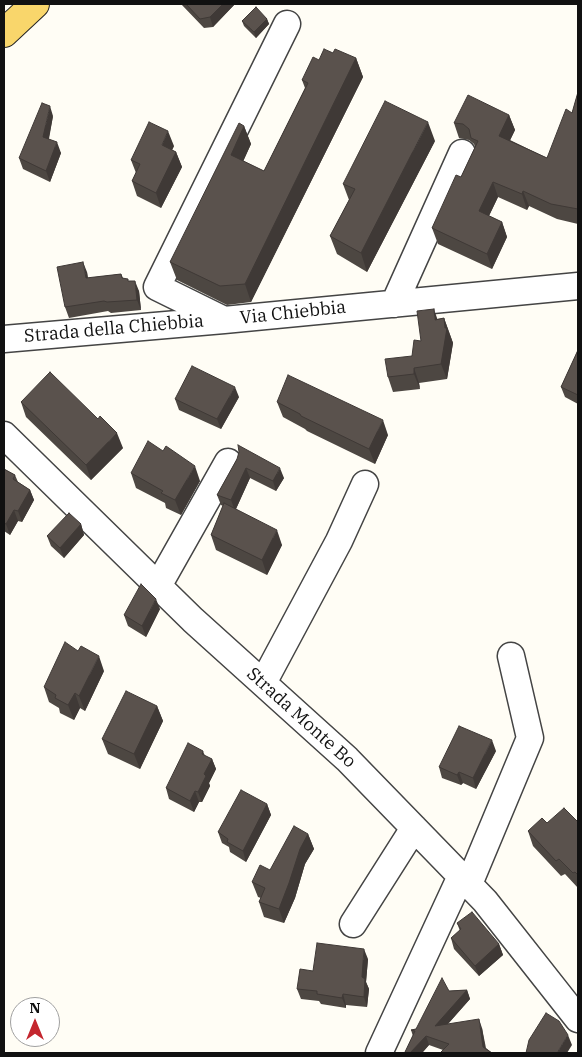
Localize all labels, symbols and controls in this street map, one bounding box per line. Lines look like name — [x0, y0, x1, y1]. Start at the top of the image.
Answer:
street label: Via Chiebbia — [239, 297, 347, 329]
street label: Strada della Chiebbia — [23, 310, 205, 348]
street label: Strada Monte Bo — [242, 663, 360, 773]
north arrow — [10, 997, 60, 1047]
text: N — [29, 999, 41, 1017]

